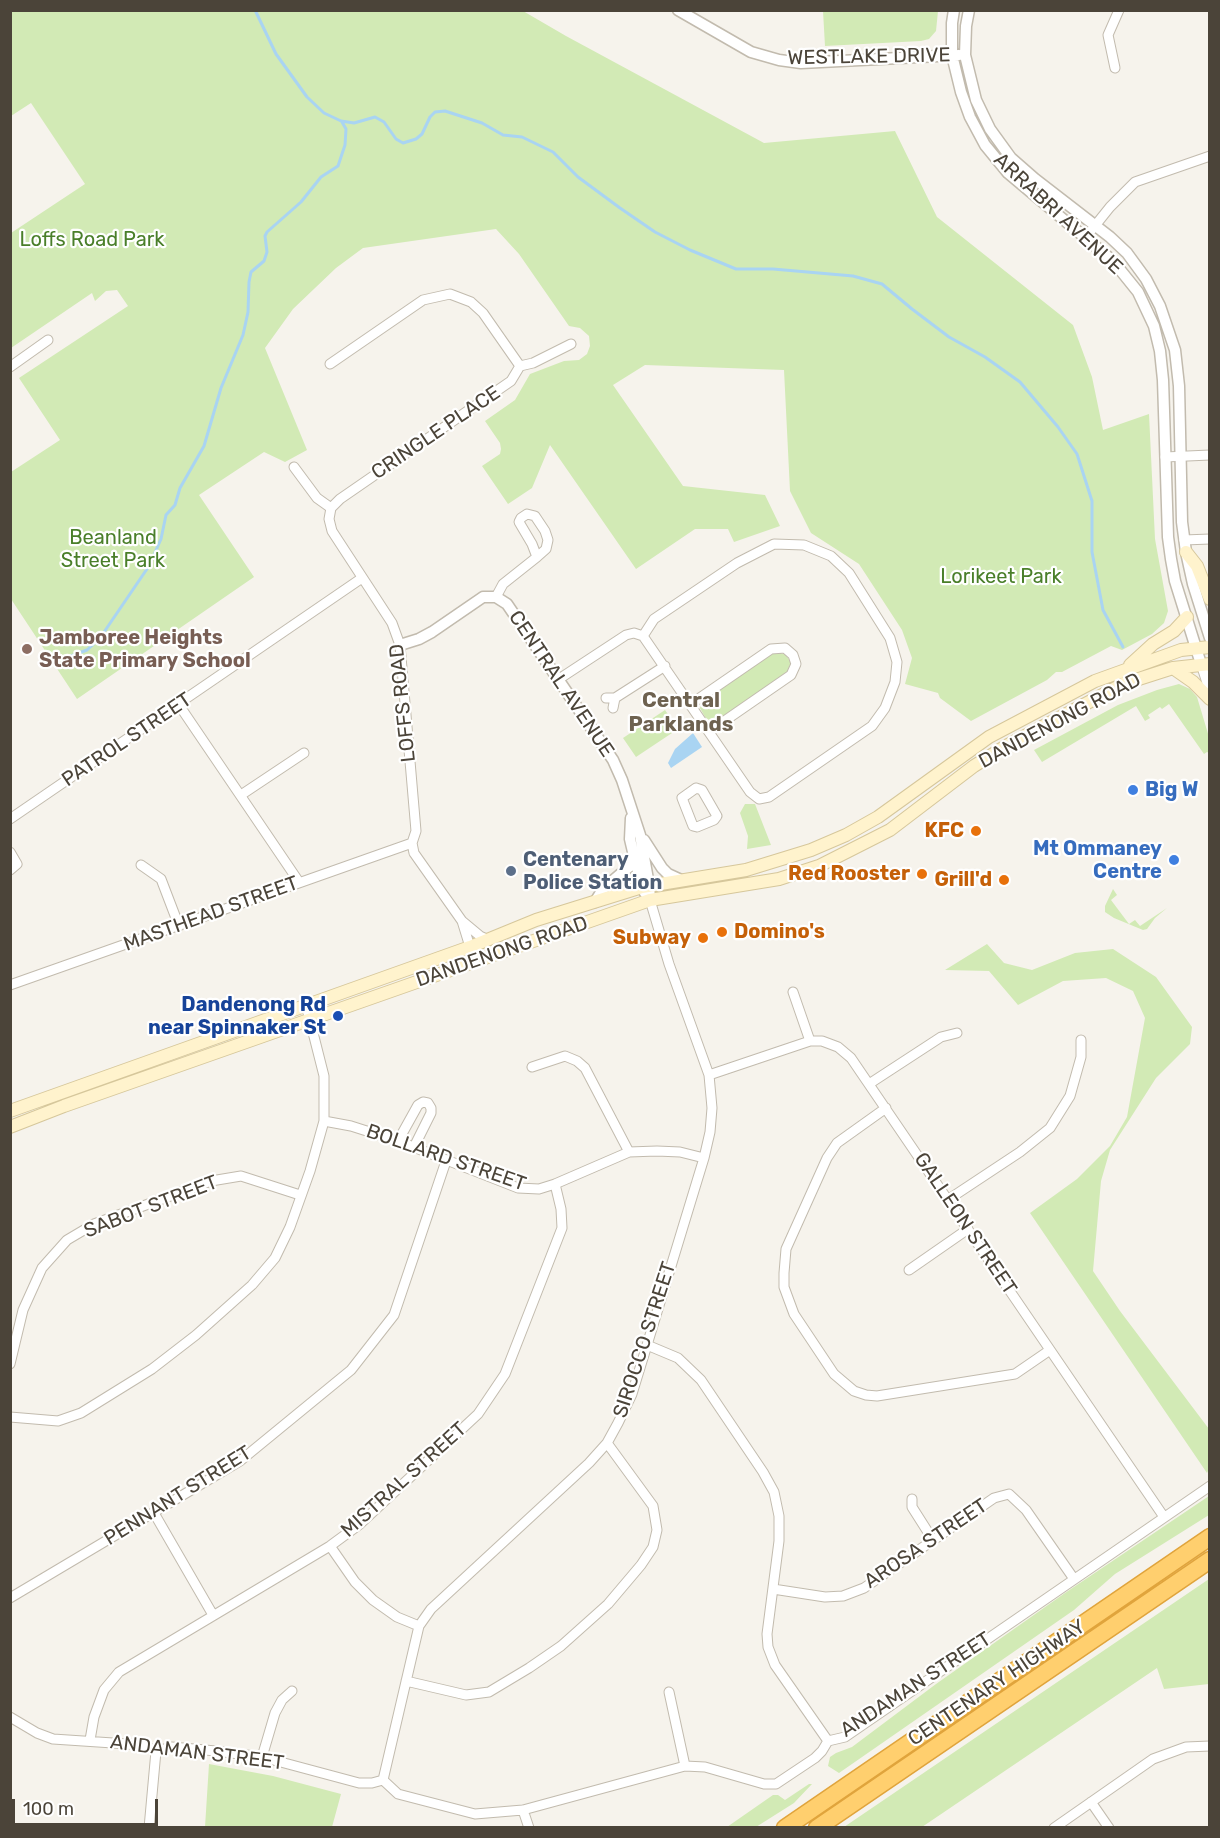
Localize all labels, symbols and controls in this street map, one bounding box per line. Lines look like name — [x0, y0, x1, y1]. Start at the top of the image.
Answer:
street label: WESTLAKE DRIVE — [787, 44, 951, 70]
street label: ARRABRI AVENUE — [989, 148, 1127, 280]
park label: Loffs Road Park — [19, 228, 165, 252]
street label: CRINGLE PLACE — [367, 381, 505, 485]
park label: Beanland Street Park — [61, 526, 165, 573]
park label: Lorikeet Park — [940, 565, 1062, 589]
street label: CENTRAL AVENUE — [503, 606, 619, 762]
place label: Jamboree Heights State Primary School — [39, 626, 251, 673]
marker: Jamboree Heights State Primary School — [20, 642, 34, 656]
street label: LOFFS ROAD — [385, 643, 421, 763]
street label: DANDENONG ROAD — [975, 668, 1145, 774]
street label: PATROL STREET — [58, 688, 196, 792]
district label: Central Parklands — [629, 688, 733, 738]
place label: Big W — [1145, 778, 1198, 802]
marker: Big W — [1126, 783, 1140, 797]
place label: KFC — [924, 819, 964, 843]
marker: KFC — [969, 824, 983, 838]
place label: Mt Ommaney Centre — [1033, 837, 1162, 884]
place label: Centenary Police Station — [523, 848, 662, 895]
marker: Mt Ommaney Centre — [1167, 853, 1181, 867]
place label: Red Rooster — [788, 862, 910, 886]
marker: Centenary Police Station — [504, 864, 518, 878]
marker: Red Rooster — [915, 867, 929, 881]
place label: Grill'd — [934, 868, 992, 892]
street label: MASTHEAD STREET — [120, 871, 302, 957]
marker: Grill'd — [997, 873, 1011, 887]
street label: DANDENONG ROAD — [413, 911, 591, 993]
place label: Domino's — [734, 920, 825, 944]
marker: Domino's — [715, 925, 729, 939]
place label: Subway — [613, 926, 691, 950]
marker: Subway — [696, 931, 710, 945]
place label: Dandenong Rd near Spinnaker St — [148, 993, 326, 1040]
marker: Dandenong Rd near Spinnaker St — [331, 1009, 345, 1023]
street label: BOLLARD STREET — [363, 1119, 529, 1197]
street label: GALLEON STREET — [909, 1148, 1021, 1300]
street label: SABOT STREET — [81, 1170, 221, 1244]
street label: SIROCCO STREET — [608, 1259, 682, 1421]
street label: MISTRAL STREET — [336, 1417, 472, 1543]
street label: PENNANT STREET — [100, 1441, 256, 1551]
street label: AROSA STREET — [860, 1494, 992, 1594]
street label: CENTENARY HIGHWAY — [904, 1615, 1090, 1751]
street label: ANDAMAN STREET — [836, 1627, 996, 1743]
street label: ANDAMAN STREET — [109, 1730, 285, 1776]
scale bar — [15, 1787, 160, 1825]
text: 100 m — [23, 1798, 74, 1820]

